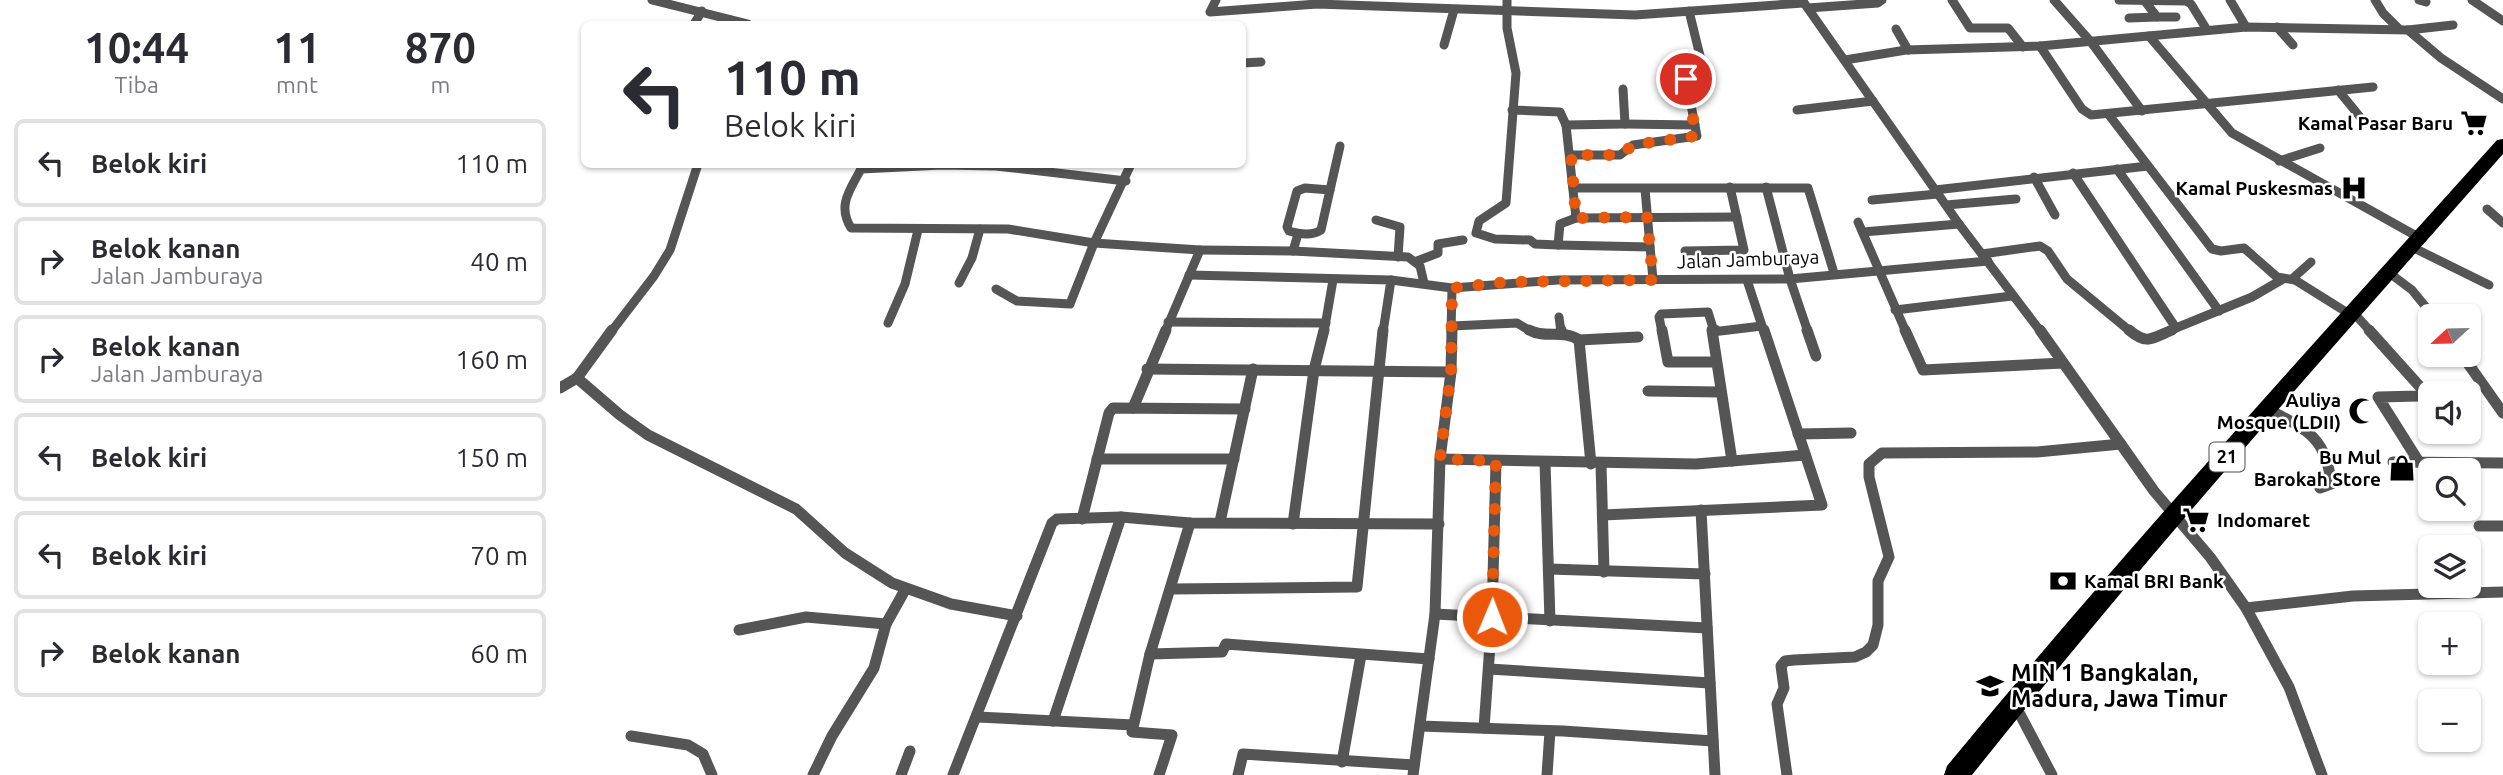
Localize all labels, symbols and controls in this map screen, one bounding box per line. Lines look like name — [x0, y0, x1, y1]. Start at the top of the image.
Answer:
text: 10:44 — [84, 24, 189, 71]
text: 11 — [273, 24, 321, 71]
text: 870 — [405, 24, 476, 71]
icon: left — [609, 49, 700, 140]
text: 110 m — [724, 49, 861, 104]
pin — [1656, 49, 1716, 109]
icon: arrive — [1667, 60, 1705, 98]
text: Tiba — [115, 72, 159, 97]
text: mnt — [276, 72, 318, 97]
text: m — [430, 72, 450, 97]
text: Belok kiri — [724, 107, 856, 143]
supermarket icon: Kamal Pasar Baru — [2459, 108, 2489, 138]
place label: Kamal Pasar Baru — [2298, 112, 2453, 134]
icon: left — [32, 144, 70, 182]
text: Belok kiri — [91, 149, 207, 178]
text: 110 m — [456, 149, 528, 178]
hospital icon: Kamal Puskesmas — [2339, 173, 2369, 203]
place label: Kamal Puskesmas — [2175, 177, 2333, 199]
text: Belok kanan — [91, 234, 241, 263]
icon: right — [32, 242, 70, 280]
street label: Jalan Jamburaya — [1676, 246, 1820, 272]
text: 40 m — [470, 247, 528, 276]
text: Jalan Jamburaya — [91, 263, 263, 288]
north arrow — [2418, 304, 2482, 368]
map controls — [2418, 304, 2481, 752]
text: Belok kanan — [91, 332, 241, 361]
icon: right — [32, 340, 70, 378]
text: 160 m — [456, 345, 528, 374]
text: Jalan Jamburaya — [91, 361, 263, 386]
button: sound — [2418, 381, 2481, 444]
place label: Auliya Mosque (LDII) — [2217, 389, 2341, 433]
mosque icon: Auliya Mosque (LDII) — [2347, 396, 2377, 426]
icon: left — [32, 438, 70, 476]
text: Belok kiri — [91, 443, 207, 472]
text: 150 m — [456, 443, 528, 472]
road number: 21 — [2210, 443, 2244, 472]
place label: Bu Mul Barokah Store — [2254, 446, 2381, 490]
shop icon: Bu Mul Barokah Store — [2387, 453, 2417, 483]
button: search — [2418, 458, 2481, 521]
supermarket icon: Indomaret — [2181, 505, 2211, 535]
place label: Indomaret — [2217, 509, 2310, 531]
button: layers — [2418, 535, 2481, 598]
icon: left — [32, 536, 70, 574]
text: Belok kiri — [91, 541, 207, 570]
text: 70 m — [470, 541, 528, 570]
bank icon: Kamal BRI Bank — [2048, 566, 2078, 596]
place label: Kamal BRI Bank — [2084, 570, 2224, 592]
position arrow — [1455, 580, 1529, 654]
button: + — [2418, 612, 2481, 675]
icon: right — [32, 634, 70, 672]
text: Belok kanan — [91, 639, 241, 668]
text: 60 m — [470, 639, 528, 668]
place label: MIN 1 Bangkalan, Madura, Jawa Timur — [2011, 660, 2228, 712]
school or university icon: MIN 1 Bangkalan, Madura, Jawa Timur — [1975, 671, 2005, 701]
button: − — [2418, 689, 2481, 752]

